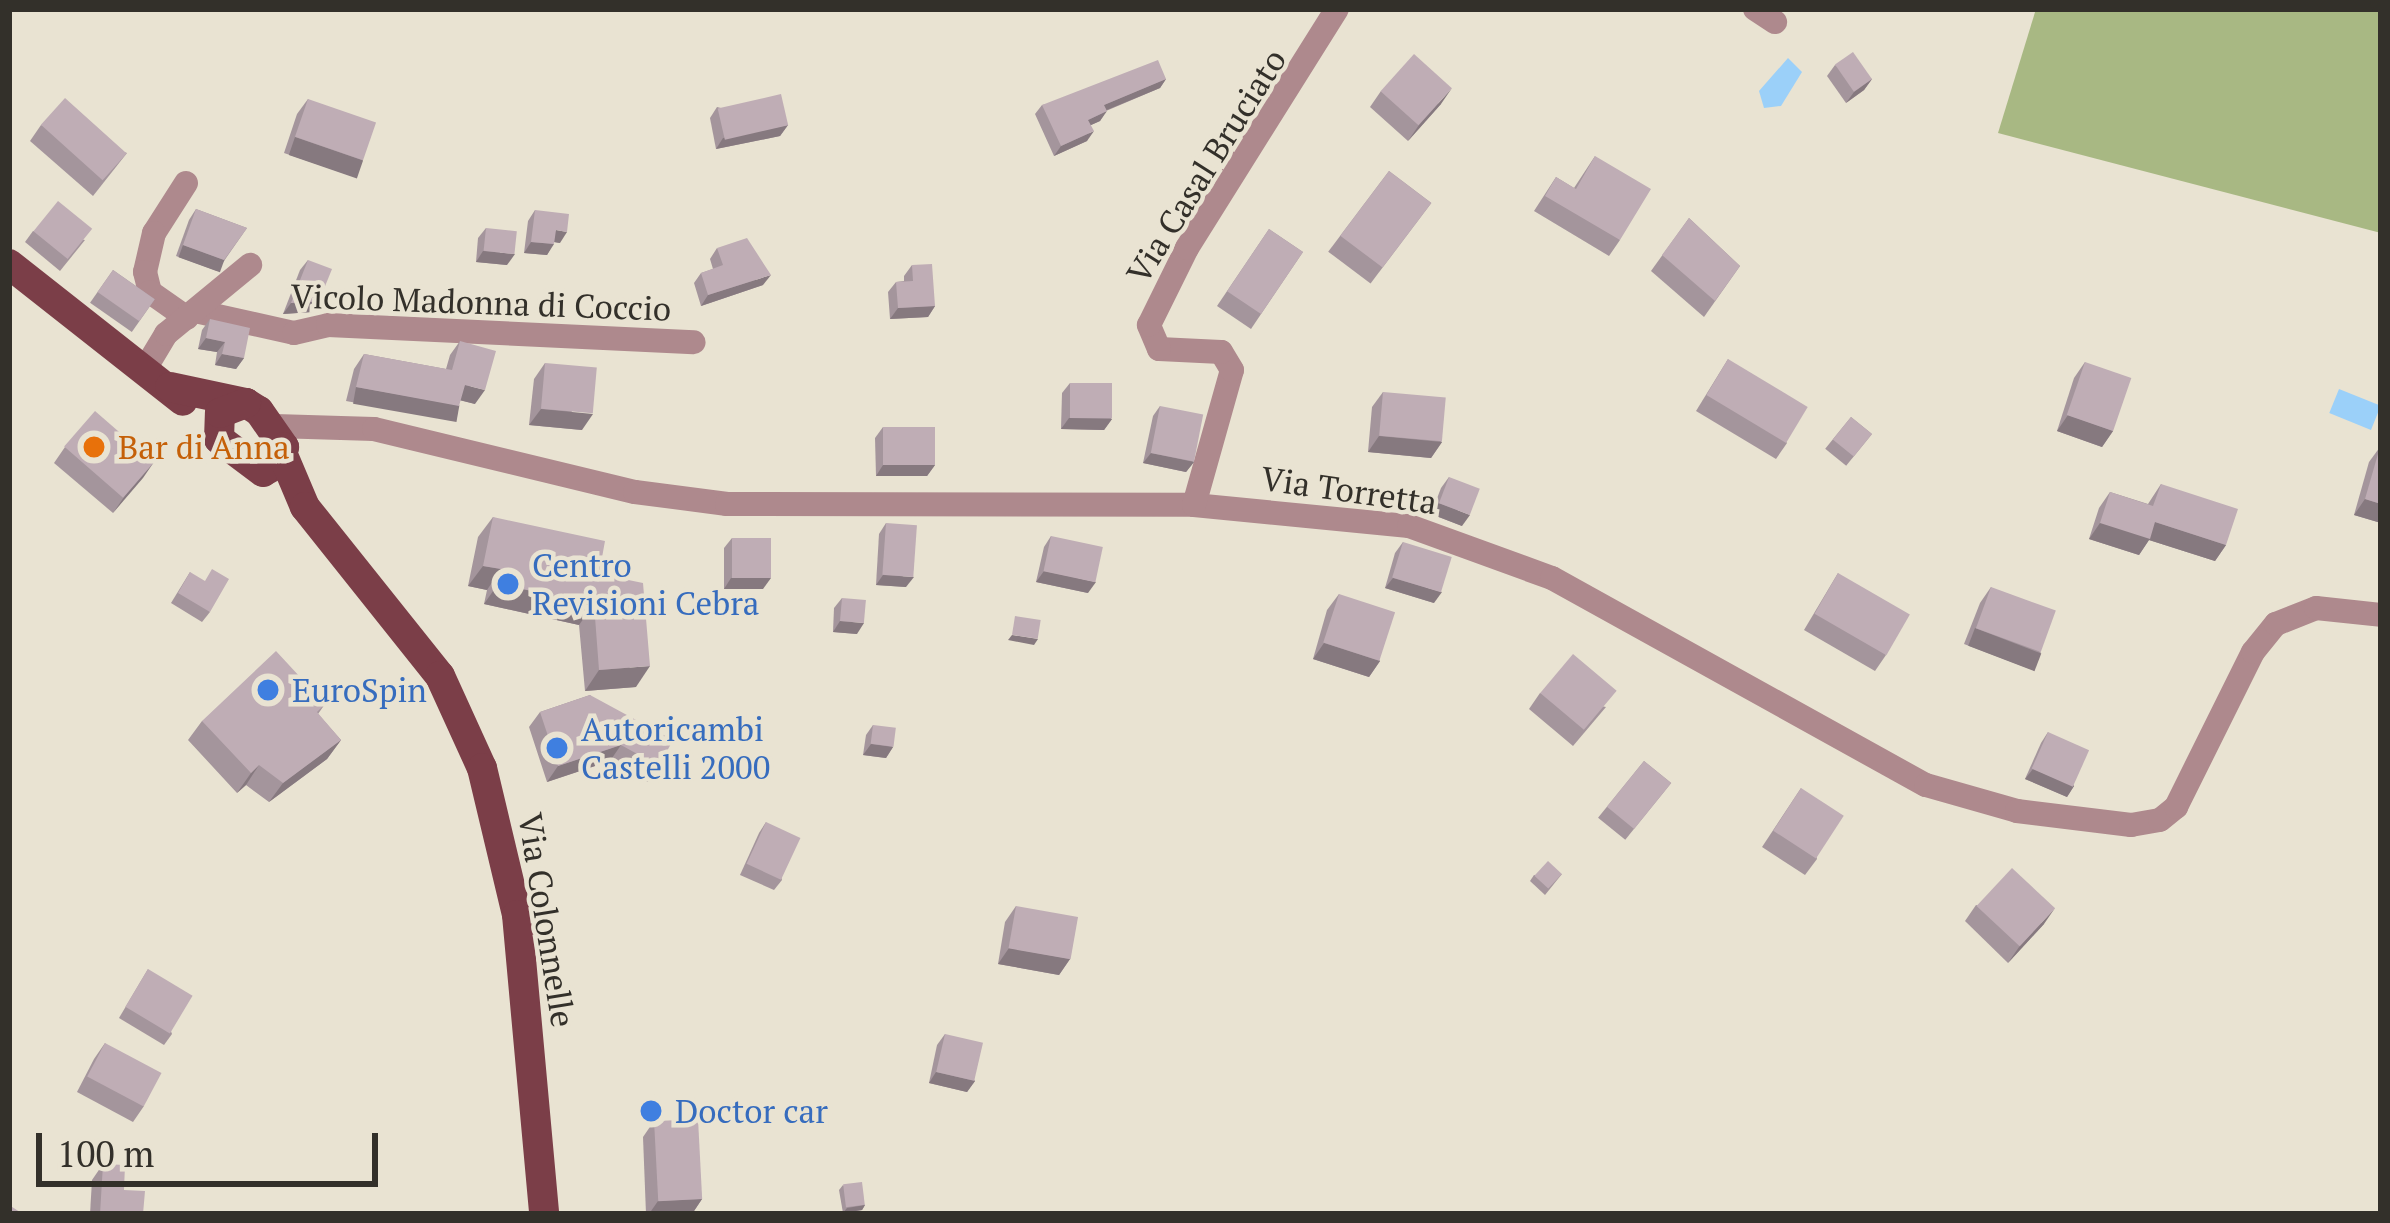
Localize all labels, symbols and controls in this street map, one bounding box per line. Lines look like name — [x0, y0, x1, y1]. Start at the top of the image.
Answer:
street label: Via Casal Bruciato — [1118, 42, 1294, 290]
street label: Vicolo Madonna di Coccio — [290, 276, 672, 328]
place label: Bar di Anna — [118, 427, 290, 467]
marker: Bar di Anna — [81, 434, 107, 460]
street label: Via Torretta — [1259, 458, 1439, 522]
place label: Centro Revisioni Cebra — [532, 545, 759, 623]
marker: Centro Revisioni Cebra — [495, 571, 521, 597]
place label: EuroSpin — [292, 670, 427, 710]
marker: EuroSpin — [255, 677, 281, 703]
place label: Autoricambi Castelli 2000 — [581, 709, 770, 787]
marker: Autoricambi Castelli 2000 — [544, 735, 570, 761]
street label: Via Colonnelle — [511, 810, 583, 1030]
place label: Doctor car — [675, 1091, 828, 1131]
marker: Doctor car — [638, 1098, 664, 1124]
scale bar — [42, 1109, 384, 1183]
text: 100 m — [57, 1130, 154, 1177]

